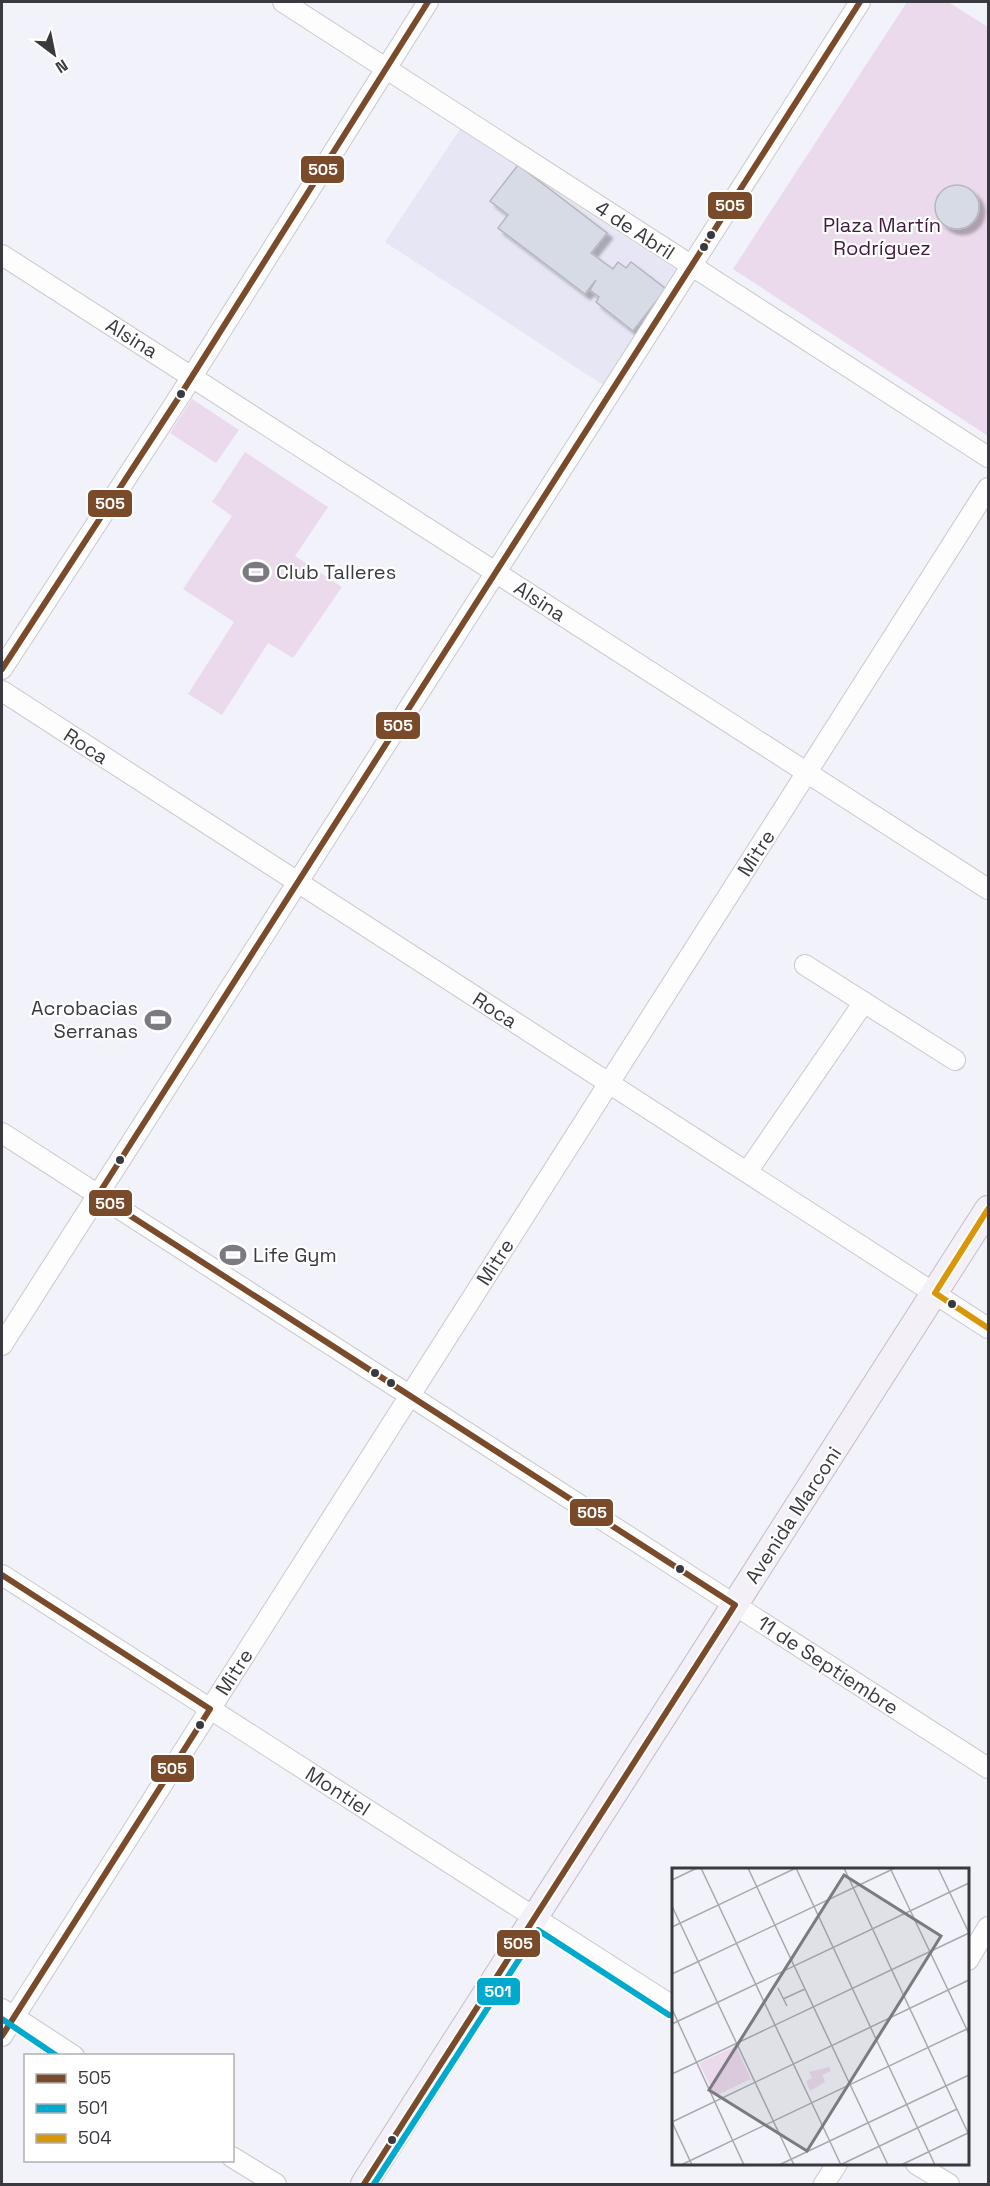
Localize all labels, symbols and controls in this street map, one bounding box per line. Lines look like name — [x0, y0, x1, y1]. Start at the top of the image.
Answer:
north arrow — [24, 24, 84, 84]
text: N — [52, 55, 72, 78]
line badge: 505 — [300, 155, 345, 184]
text: 505 — [308, 159, 338, 180]
line badge: 505 — [707, 191, 753, 220]
street label: 4 de Abril — [590, 195, 680, 265]
text: 505 — [715, 195, 745, 216]
park label: Plaza Martín Rodríguez — [823, 212, 941, 261]
unlabelled marker — [705, 229, 717, 241]
unlabelled marker — [698, 241, 710, 253]
street label: Alsina — [101, 312, 163, 364]
unlabelled marker — [175, 388, 187, 400]
line badge: 505 — [87, 489, 133, 518]
text: 505 — [95, 493, 125, 514]
sports icon: Club Talleres — [241, 557, 271, 587]
place label: Club Talleres — [276, 559, 396, 585]
street label: Alsina — [509, 575, 571, 627]
line badge: 505 — [375, 711, 421, 740]
text: 505 — [383, 715, 413, 736]
street label: Roca — [59, 722, 113, 770]
street label: Mitre — [731, 825, 781, 881]
street label: Roca — [468, 986, 522, 1034]
place label: Acrobacias Serranas — [31, 995, 138, 1044]
sports icon: Acrobacias Serranas — [143, 1005, 173, 1035]
unlabelled marker — [114, 1154, 126, 1166]
line badge: 505 — [88, 1189, 133, 1217]
text: 505 — [95, 1193, 125, 1214]
street label: Mitre — [470, 1234, 520, 1290]
sports icon: Life Gym — [218, 1240, 248, 1270]
place label: Life Gym — [253, 1242, 337, 1268]
unlabelled marker — [946, 1298, 958, 1310]
unlabelled marker — [369, 1367, 381, 1379]
unlabelled marker — [385, 1377, 397, 1389]
street label: Avenida Marconi — [739, 1441, 847, 1589]
line badge: 505 — [569, 1498, 614, 1527]
text: 505 — [577, 1502, 607, 1523]
unlabelled marker — [674, 1563, 686, 1575]
street label: 11 de Septiembre — [752, 1610, 904, 1720]
street label: Mitre — [209, 1644, 259, 1700]
unlabelled marker — [194, 1719, 206, 1731]
line badge: 505 — [150, 1754, 195, 1783]
text: 505 — [157, 1758, 187, 1779]
street label: Montiel — [301, 1760, 375, 1822]
inset map — [672, 1868, 969, 2165]
line badge: 505 — [496, 1929, 541, 1958]
text: 505 — [503, 1933, 533, 1954]
line badge: 501 — [476, 1977, 521, 2006]
text: 501 — [484, 1981, 512, 2002]
legend — [24, 2054, 234, 2162]
text: 505 — [78, 2066, 111, 2089]
text: 501 — [78, 2096, 108, 2119]
text: 504 — [78, 2126, 112, 2149]
unlabelled marker — [386, 2134, 398, 2146]

